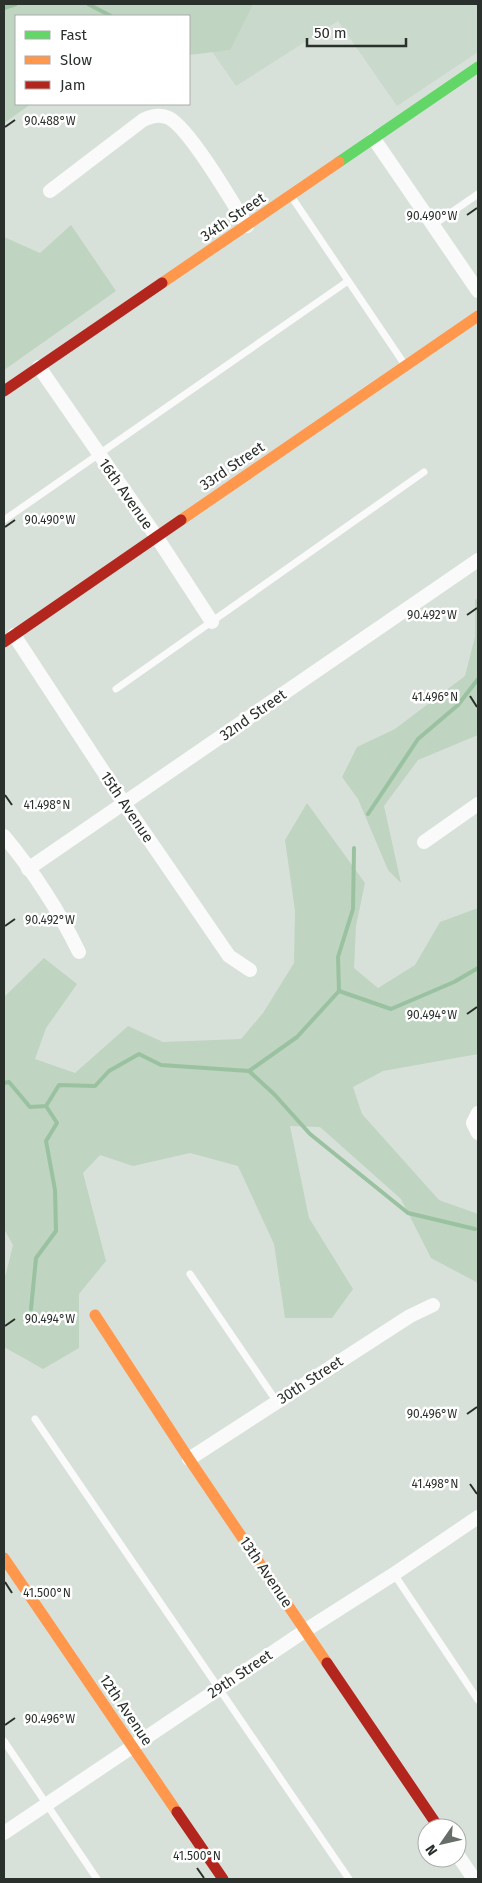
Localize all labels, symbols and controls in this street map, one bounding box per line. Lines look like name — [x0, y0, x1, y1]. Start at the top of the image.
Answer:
legend — [15, 15, 190, 105]
scale bar — [307, 15, 406, 47]
text: 50 m — [314, 24, 347, 42]
text: Fast — [60, 26, 87, 44]
text: Slow — [60, 51, 92, 69]
text: Jam — [60, 76, 86, 94]
text: 90.488°W — [24, 114, 76, 128]
street label: 34th Street — [197, 188, 269, 245]
text: 90.490°W — [407, 209, 457, 223]
street label: 33rd Street — [196, 438, 268, 494]
street label: 16th Avenue — [95, 455, 157, 533]
text: 90.490°W — [25, 513, 75, 527]
text: 90.492°W — [407, 608, 457, 622]
street label: 32nd Street — [216, 685, 290, 745]
text: 41.496°N — [412, 690, 458, 704]
street label: 15th Avenue — [97, 768, 157, 846]
text: 41.498°N — [24, 798, 70, 812]
text: 90.492°W — [25, 913, 75, 927]
text: 90.494°W — [407, 1008, 457, 1022]
text: 90.494°W — [25, 1312, 75, 1326]
street label: 30th Street — [274, 1352, 347, 1408]
text: 90.496°W — [407, 1407, 457, 1421]
text: 41.498°N — [412, 1477, 458, 1491]
street label: 13th Avenue — [236, 1533, 296, 1611]
text: 41.500°N — [23, 1586, 71, 1600]
street label: 29th Street — [204, 1646, 276, 1702]
street label: 12th Avenue — [96, 1671, 156, 1749]
text: 90.496°W — [25, 1712, 75, 1726]
north arrow — [417, 1818, 467, 1868]
text: N — [422, 1841, 441, 1859]
text: 41.500°N — [173, 1849, 221, 1863]

